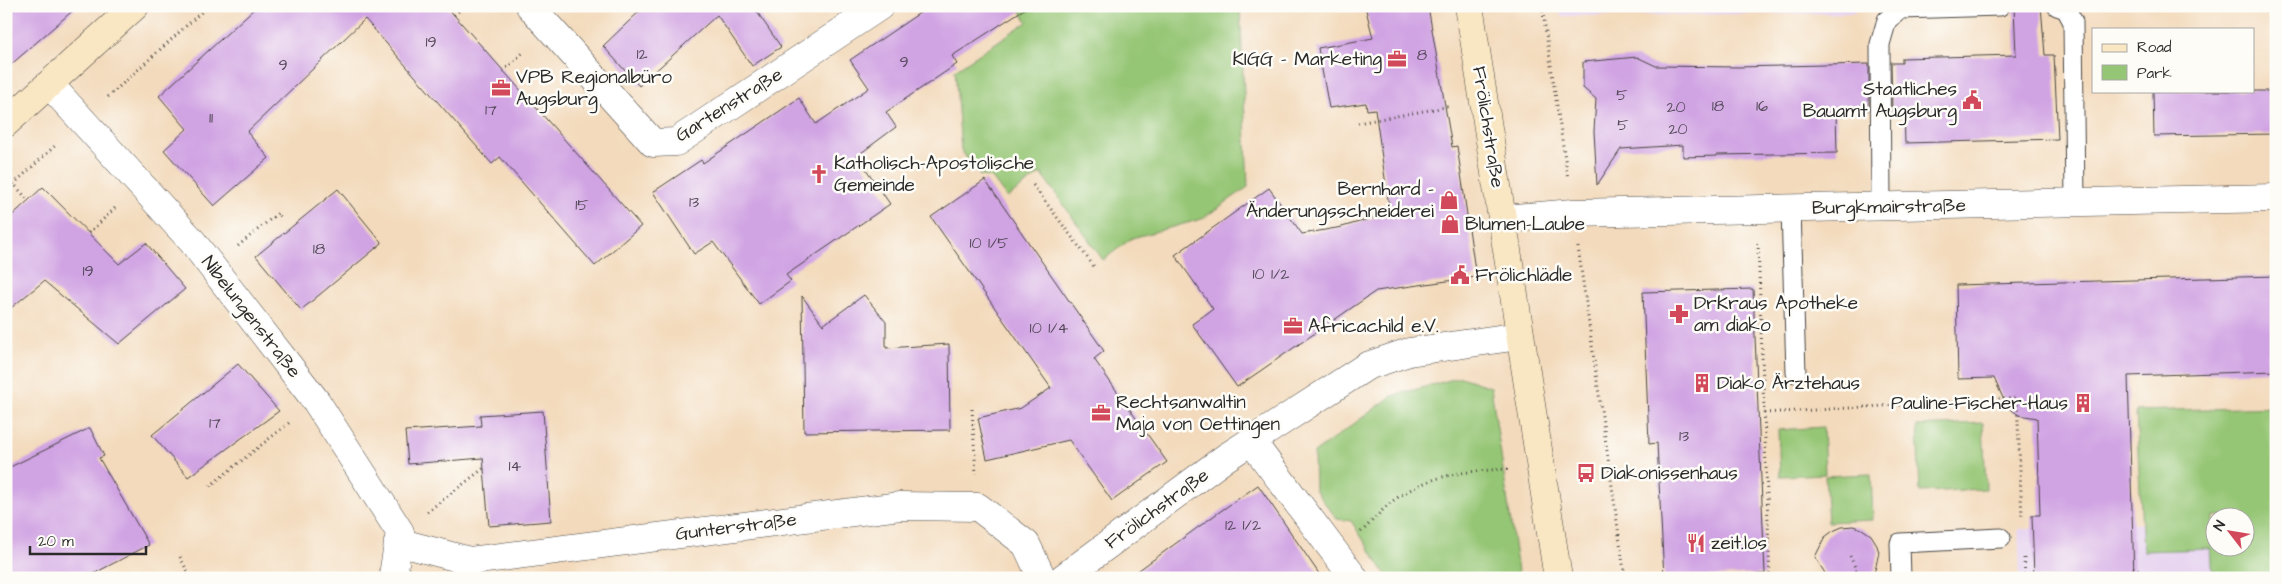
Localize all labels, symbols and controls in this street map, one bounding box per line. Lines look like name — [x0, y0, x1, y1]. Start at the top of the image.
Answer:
legend — [2092, 28, 2254, 92]
house number: 19 — [425, 31, 437, 53]
text: Road — [2137, 37, 2172, 58]
house number: 12 — [636, 43, 648, 65]
house number: 8 — [1417, 44, 1427, 66]
place label: KIGG - Marketing — [1233, 46, 1382, 74]
office icon: KIGG - Marketing — [1386, 48, 1408, 70]
house number: 9 — [899, 51, 909, 73]
house number: 9 — [278, 54, 288, 76]
street label: Gartenstraße — [670, 61, 788, 149]
text: Park — [2137, 63, 2172, 84]
place label: VPB Regionalbüro Augsburg — [516, 64, 672, 114]
street label: Frölichstraße — [1465, 64, 1511, 190]
place label: Staatliches Bauamt Augsburg — [1803, 76, 1957, 126]
office icon: VPB Regionalbüro Augsburg — [490, 77, 512, 99]
house number: 5 — [1616, 84, 1628, 106]
public building icon: Staatliches Bauamt Augsburg — [1961, 89, 1983, 111]
house number: 18 — [1712, 95, 1724, 117]
house number: 16 — [1756, 95, 1768, 117]
house number: 20 — [1666, 96, 1686, 118]
house number: 17 — [485, 99, 497, 121]
house number: 11 — [209, 107, 213, 129]
house number: 5 — [1617, 114, 1629, 136]
house number: 20 — [1668, 118, 1688, 140]
place label: Katholisch-Apostolische Gemeinde — [834, 150, 1034, 199]
church icon: Katholisch-Apostolische Gemeinde — [808, 163, 830, 185]
place label: Bernhard - Änderungsschneiderei — [1246, 176, 1434, 226]
shop icon: Bernhard - Änderungsschneiderei — [1438, 189, 1460, 211]
house number: 13 — [689, 191, 699, 213]
street label: Burgkmairstraße — [1812, 192, 1966, 223]
house number: 15 — [575, 194, 589, 216]
place label: Blumen-Laube — [1465, 211, 1585, 238]
shop icon: Blumen-Laube — [1439, 213, 1461, 235]
house number: 10 1/5 — [969, 232, 1009, 254]
house number: 18 — [313, 238, 325, 260]
street label: Nibelungenstraße — [194, 250, 307, 384]
house number: 19 — [82, 260, 94, 282]
place label: Frölichlädle — [1475, 262, 1572, 289]
house number: 10 1/2 — [1252, 263, 1290, 285]
public building icon: Frölichlädle — [1449, 264, 1471, 286]
place label: DrKraus Apotheke am diako — [1694, 290, 1858, 339]
pharmacy icon: DrKraus Apotheke am diako — [1668, 303, 1690, 325]
place label: Africachild e.V. — [1308, 313, 1439, 340]
office icon: Africachild e.V. — [1282, 315, 1304, 337]
house number: 10 1/4 — [1030, 317, 1068, 339]
place label: Diako Ärztehaus — [1717, 370, 1860, 397]
building icon: Diako Ärztehaus — [1691, 372, 1713, 394]
place label: Rechtsanwaltin Maja von Oettingen — [1116, 389, 1280, 439]
place label: Pauline-Fischer-Haus — [1891, 390, 2068, 417]
building icon: Pauline-Fischer-Haus — [2072, 392, 2094, 414]
office icon: Rechtsanwaltin Maja von Oettingen — [1090, 402, 1112, 424]
house number: 17 — [209, 412, 221, 434]
house number: 13 — [1679, 425, 1689, 447]
house number: 14 — [509, 455, 522, 477]
place label: Diakonissenhaus — [1601, 460, 1738, 487]
street label: Frölichstraße — [1099, 462, 1215, 556]
bus stop icon: Diakonissenhaus — [1575, 462, 1597, 484]
street label: Gunterstraße — [674, 506, 798, 548]
north arrow — [2204, 506, 2254, 556]
house number: 12 1/2 — [1225, 514, 1261, 536]
text: N — [2209, 517, 2231, 535]
scale bar — [30, 524, 146, 556]
place label: zeit.los — [1711, 530, 1767, 557]
text: 20 m — [38, 531, 74, 552]
restaurant icon: zeit.los — [1685, 532, 1707, 554]

